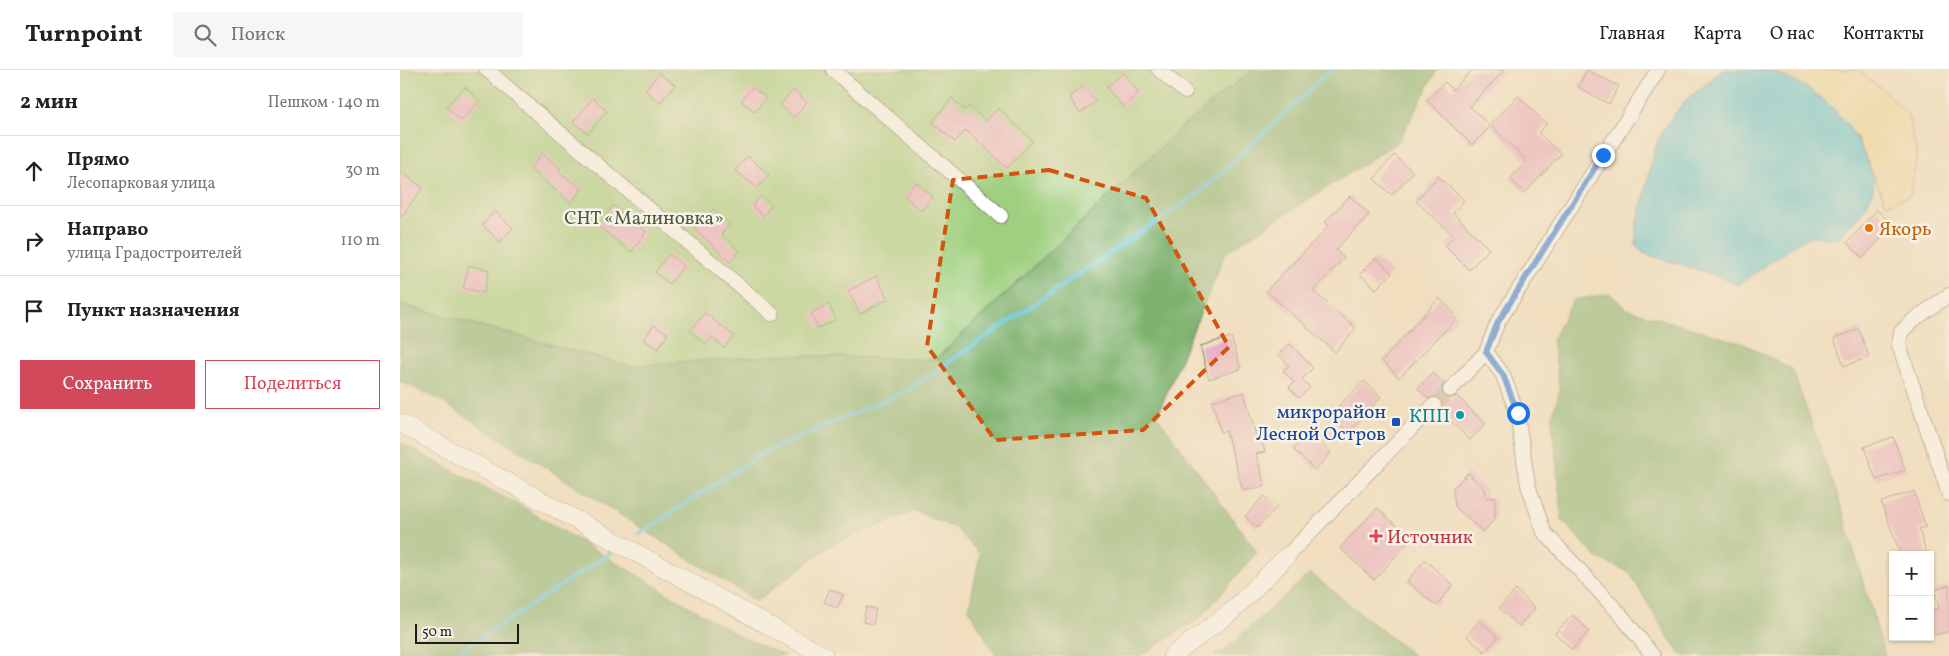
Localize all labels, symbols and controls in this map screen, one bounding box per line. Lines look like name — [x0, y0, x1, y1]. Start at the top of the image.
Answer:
search box — [173, 12, 523, 57]
text: Turnpoint — [25, 18, 143, 52]
icon: search — [191, 21, 219, 49]
text: Поиск — [231, 22, 285, 48]
text: Главная — [1599, 22, 1665, 47]
text: Карта — [1693, 22, 1742, 47]
text: О нас — [1770, 22, 1815, 47]
text: Контакты — [1843, 22, 1924, 47]
text: 2 мин — [20, 88, 78, 117]
text: Пешком · 140 m — [268, 92, 380, 114]
route end — [1592, 144, 1615, 167]
text: Прямо — [67, 147, 129, 173]
icon: ahead — [20, 157, 48, 185]
text: 30 m — [345, 160, 380, 182]
text: Лесопарковая улица — [67, 173, 216, 195]
park label: СНТ «Малиновка» — [564, 206, 724, 232]
text: Направо — [67, 217, 149, 243]
place label: Якорь — [1879, 217, 1932, 243]
marker: Якорь — [1863, 222, 1875, 234]
icon: right — [20, 227, 48, 255]
text: 110 m — [341, 230, 380, 252]
text: улица Градостроителей — [67, 243, 242, 265]
icon: arrive — [20, 297, 48, 325]
text: Пункт назначения — [67, 298, 240, 324]
button: Сохранить — [20, 360, 195, 409]
button: Поделиться — [205, 360, 380, 409]
place label: микрорайон Лесной Остров — [1256, 400, 1386, 448]
route start — [1507, 402, 1530, 425]
place label: КПП — [1409, 404, 1450, 430]
marker: КПП — [1454, 409, 1466, 421]
marker: микрорайон Лесной Остров — [1390, 416, 1402, 428]
place label: Источник — [1387, 525, 1473, 551]
marker: Источник — [1369, 529, 1383, 543]
map controls — [1889, 551, 1934, 641]
button: + — [1889, 551, 1934, 596]
button: − — [1889, 596, 1934, 641]
scale bar — [415, 621, 519, 644]
text: 50 m — [422, 623, 452, 642]

